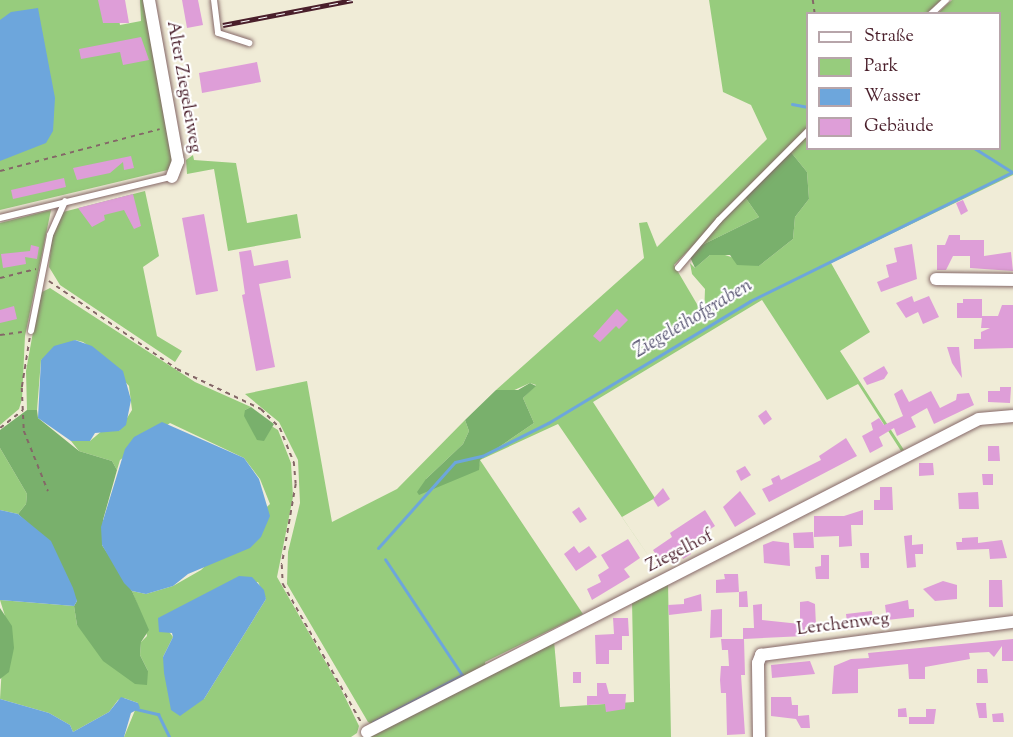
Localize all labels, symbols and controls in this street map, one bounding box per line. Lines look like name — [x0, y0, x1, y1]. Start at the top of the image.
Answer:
legend — [806, 12, 1001, 150]
street label: Alter Ziegeleiweg — [161, 19, 205, 155]
text: Straße — [864, 24, 914, 50]
text: Park — [864, 54, 898, 80]
text: Wasser — [864, 84, 921, 110]
text: Gebäude — [864, 114, 934, 140]
water label: Ziegeleihofgraben — [629, 274, 757, 364]
street label: Ziegelhof — [643, 526, 717, 578]
street label: Lerchenweg — [796, 609, 890, 641]

